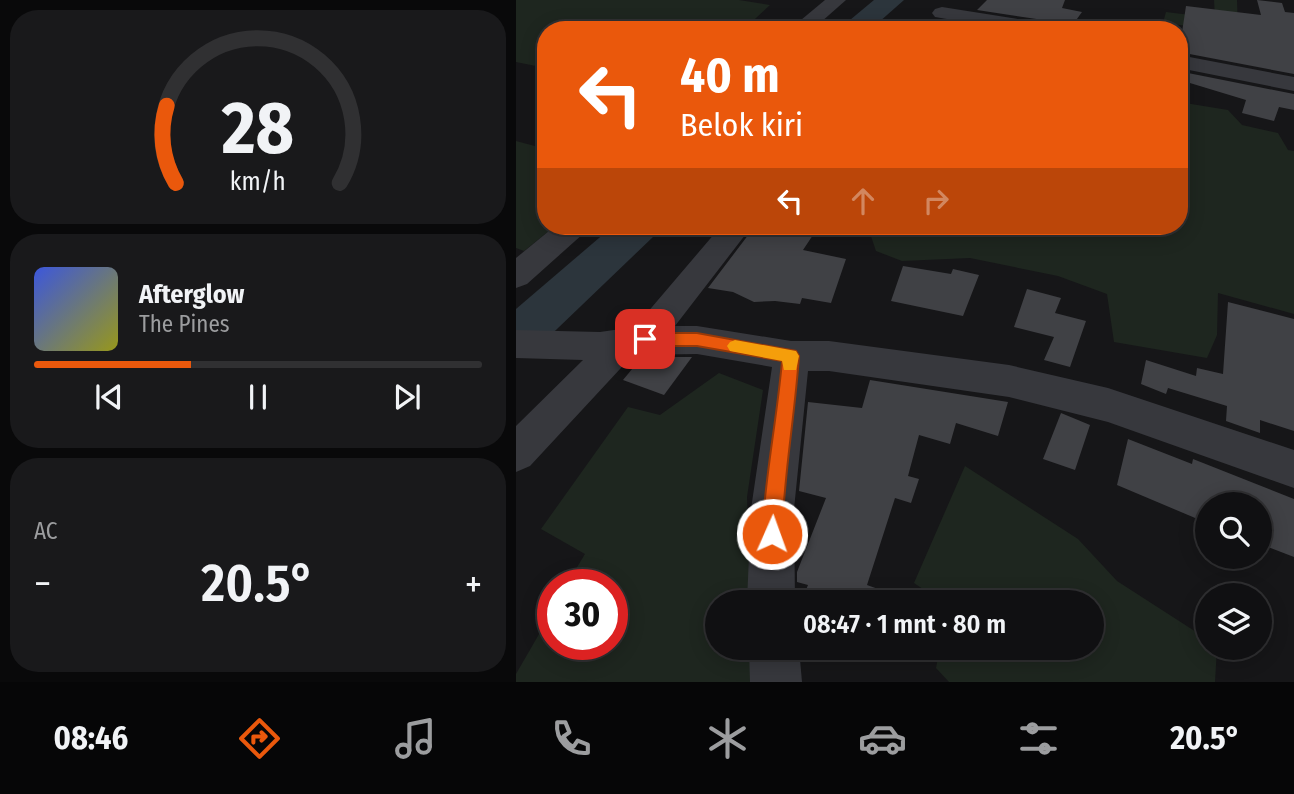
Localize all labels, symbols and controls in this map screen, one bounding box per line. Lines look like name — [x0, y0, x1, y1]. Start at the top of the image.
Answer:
text: 40 m — [680, 46, 780, 105]
icon: left — [565, 49, 656, 140]
text: 28 — [221, 85, 294, 172]
text: Belok kiri — [680, 106, 803, 144]
text: km/h — [230, 167, 286, 197]
icon: left — [771, 182, 809, 220]
icon: ahead — [844, 182, 882, 220]
icon: right — [917, 182, 955, 220]
text: Afterglow — [139, 279, 244, 310]
pin — [615, 309, 675, 369]
text: The Pines — [139, 310, 230, 338]
icon: arrive — [626, 320, 664, 358]
icon: previous — [90, 378, 128, 416]
icon: pause — [239, 378, 277, 416]
icon: next — [388, 378, 426, 416]
map controls — [1195, 492, 1272, 660]
button: search — [1195, 492, 1272, 569]
position arrow — [735, 497, 809, 571]
text: AC — [34, 517, 58, 545]
text: 20.5° — [201, 552, 315, 615]
text: − — [34, 561, 51, 607]
text: + — [465, 561, 482, 607]
speed limit sign: 30 — [537, 569, 628, 660]
button: layers — [1195, 583, 1272, 660]
text: 08:47 · 1 mnt · 80 m — [803, 609, 1006, 640]
icon: directions — [235, 714, 284, 763]
icon: music — [391, 714, 440, 763]
icon: phone — [547, 714, 596, 763]
icon: climate — [703, 714, 752, 763]
icon: car — [858, 714, 907, 763]
icon: filters — [1014, 714, 1063, 763]
text: 08:46 — [53, 719, 128, 757]
text: 20.5° — [1170, 719, 1240, 757]

